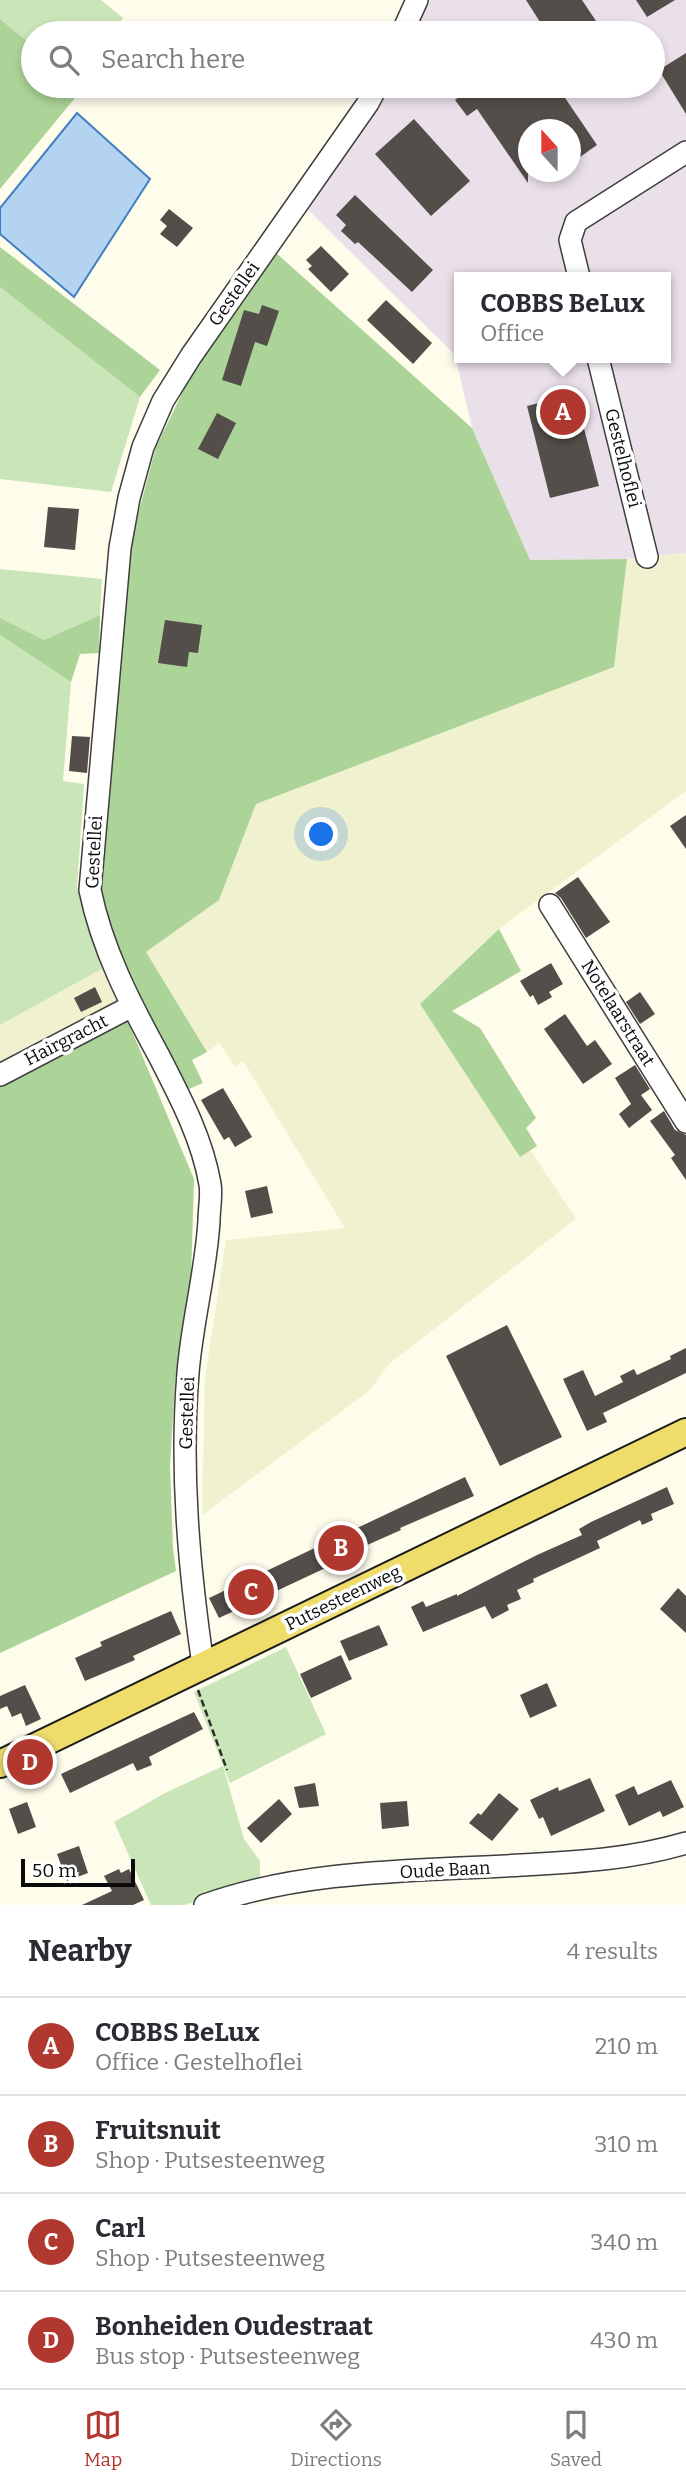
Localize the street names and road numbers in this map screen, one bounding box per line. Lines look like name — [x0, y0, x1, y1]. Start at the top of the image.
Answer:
street label: Gestellei — [204, 258, 264, 330]
street label: Gestelhoflei — [600, 406, 646, 510]
street label: Gestellei — [81, 815, 107, 889]
street label: Notelaarstraat — [576, 956, 660, 1071]
street label: Hairgracht — [21, 1009, 112, 1070]
street label: Gestellei — [175, 1376, 199, 1450]
street label: Putsesteenweg — [282, 1561, 404, 1635]
street label: Oude Baan — [399, 1857, 492, 1883]

